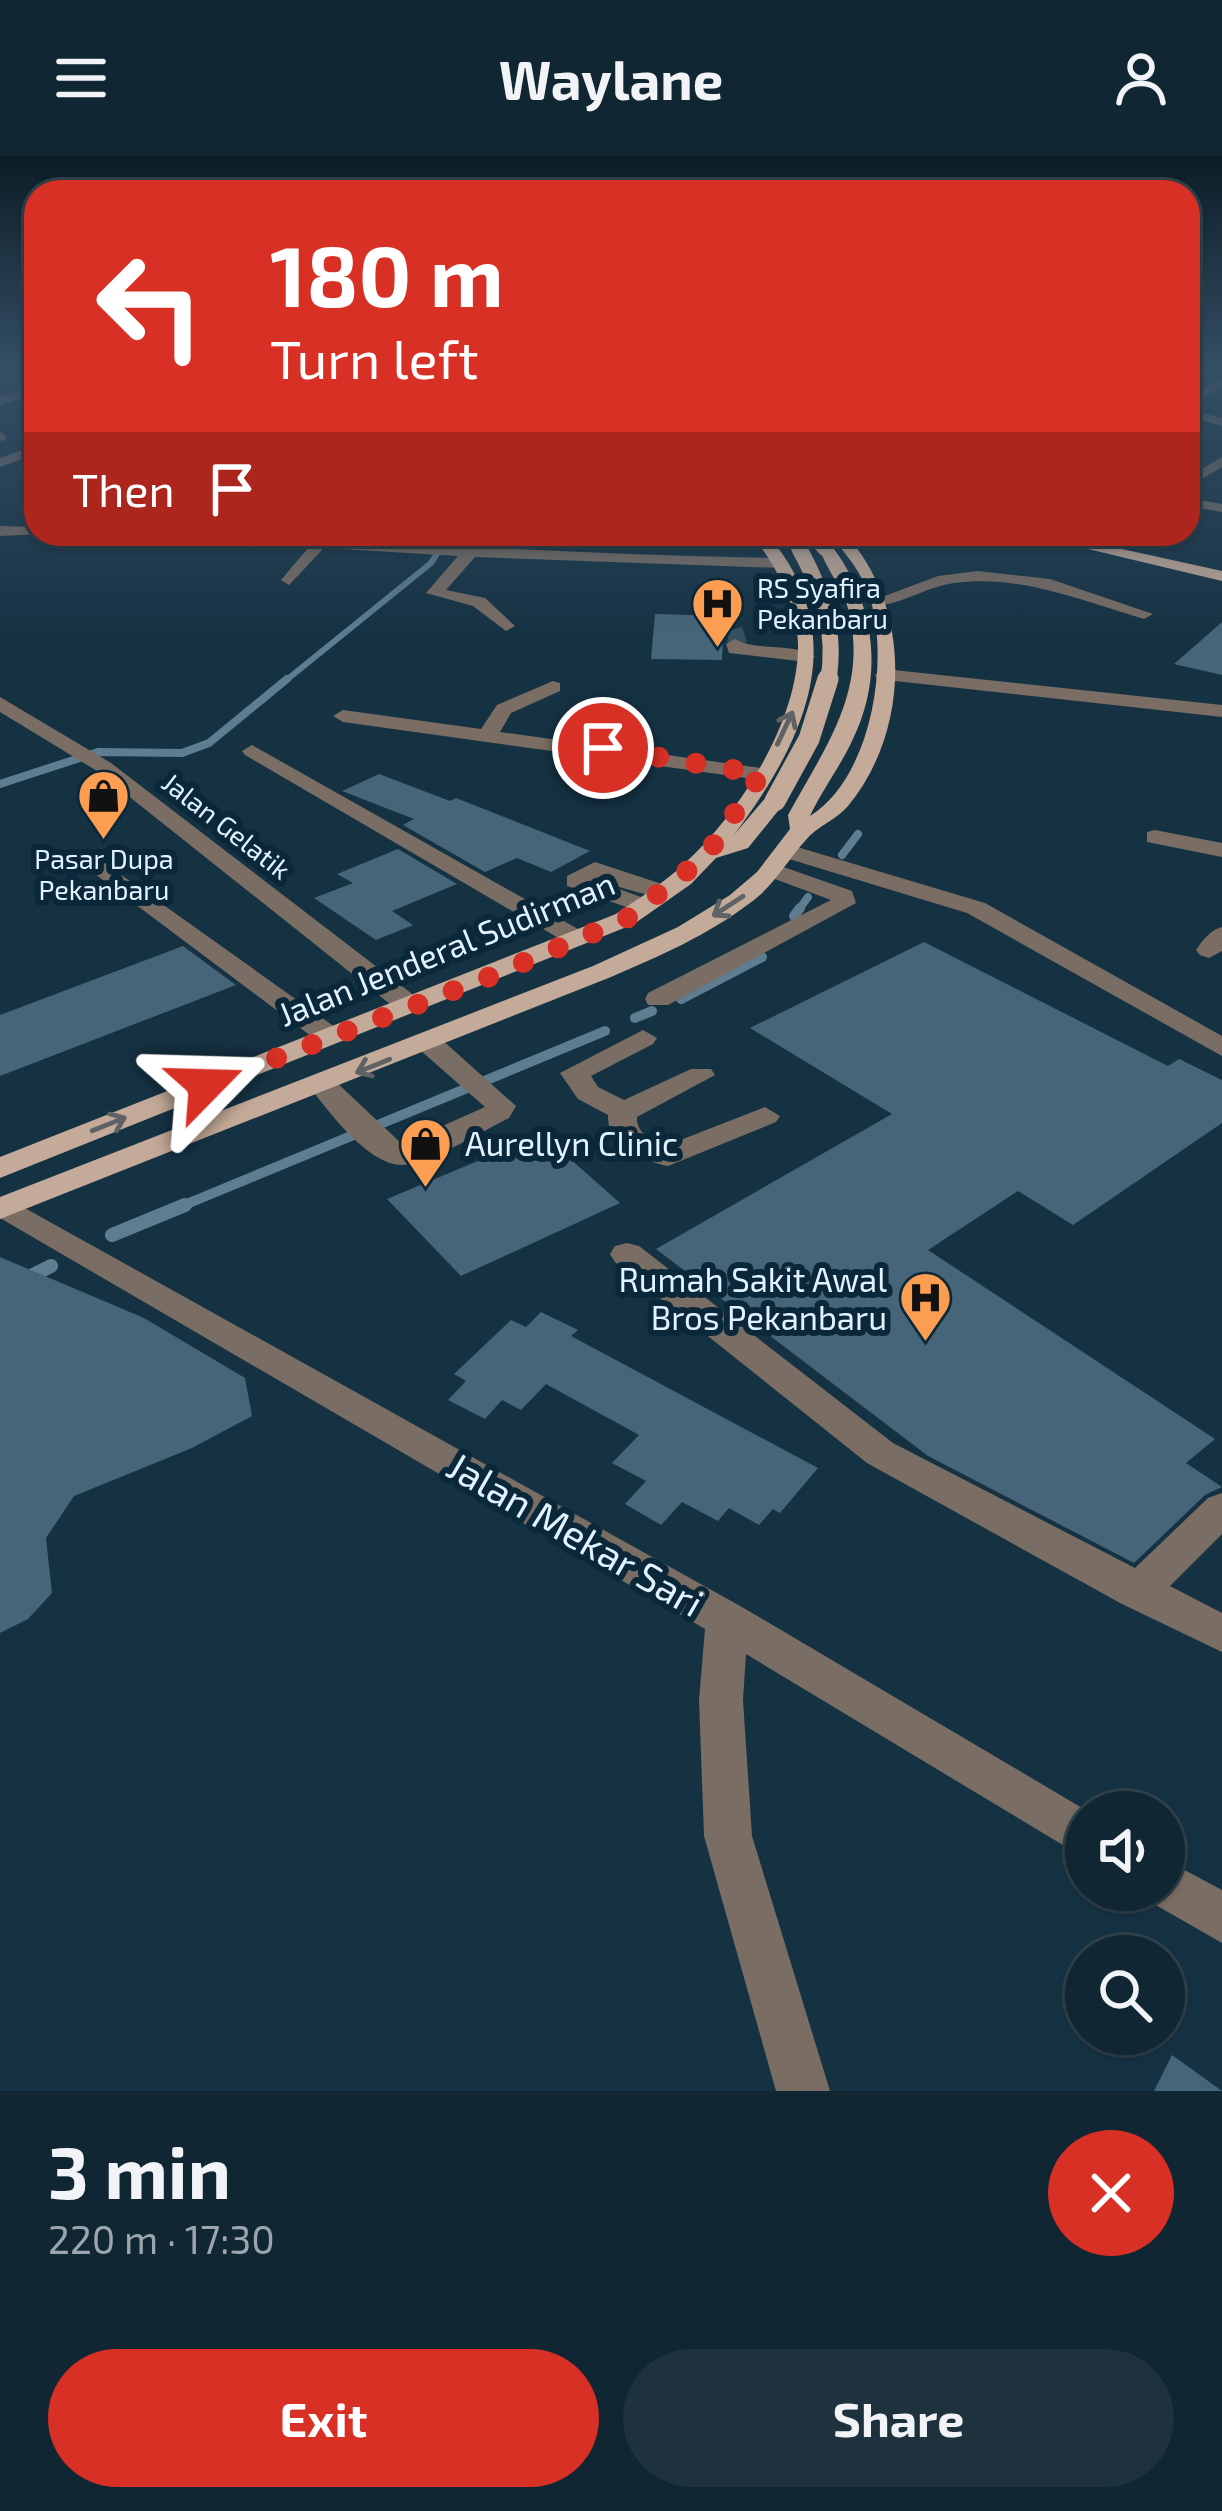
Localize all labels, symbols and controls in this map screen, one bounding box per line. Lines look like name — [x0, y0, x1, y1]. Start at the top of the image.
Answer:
icon: menu — [48, 45, 114, 111]
icon: person — [1108, 45, 1174, 111]
text: Waylane — [499, 46, 723, 111]
text: 180 m — [270, 223, 504, 324]
icon: left — [72, 228, 228, 384]
text: Turn left — [270, 325, 479, 390]
icon: arrive — [199, 456, 265, 522]
text: Then — [72, 462, 175, 516]
place label: RS Syafira Pekanbaru — [757, 571, 888, 634]
hospital icon: RS Syafira Pekanbaru — [690, 575, 746, 649]
pin — [552, 697, 654, 799]
one-way arrow — [775, 711, 797, 747]
icon: arrive — [570, 715, 636, 781]
street label: Jalan Gelatik — [157, 765, 298, 885]
shop icon: Pasar Dupa Pekanbaru — [76, 767, 132, 841]
place label: Pasar Dupa Pekanbaru — [34, 842, 174, 905]
street label: Jalan Jenderal Sudirman — [272, 862, 620, 1034]
one-way arrow — [712, 893, 746, 918]
position arrow — [143, 1022, 269, 1148]
one-way arrow — [356, 1057, 393, 1078]
one-way arrow — [89, 1112, 126, 1133]
shop icon: Aurellyn Clinic — [398, 1115, 454, 1189]
place label: Aurellyn Clinic — [465, 1123, 678, 1163]
place label: Rumah Sakit Awal Bros Pekanbaru — [618, 1259, 887, 1337]
hospital icon: Rumah Sakit Awal Bros Pekanbaru — [898, 1270, 954, 1344]
street label: Jalan Mekar Sari — [440, 1441, 712, 1625]
map controls — [1065, 1791, 1185, 2055]
button: sound — [1065, 1791, 1185, 1911]
button: search — [1065, 1935, 1185, 2055]
text: 3 min — [48, 2127, 231, 2213]
button: close — [1048, 2130, 1174, 2256]
text: 220 m · 17:30 — [48, 2215, 275, 2262]
button: Exit — [48, 2349, 599, 2487]
button: Share — [623, 2349, 1174, 2487]

